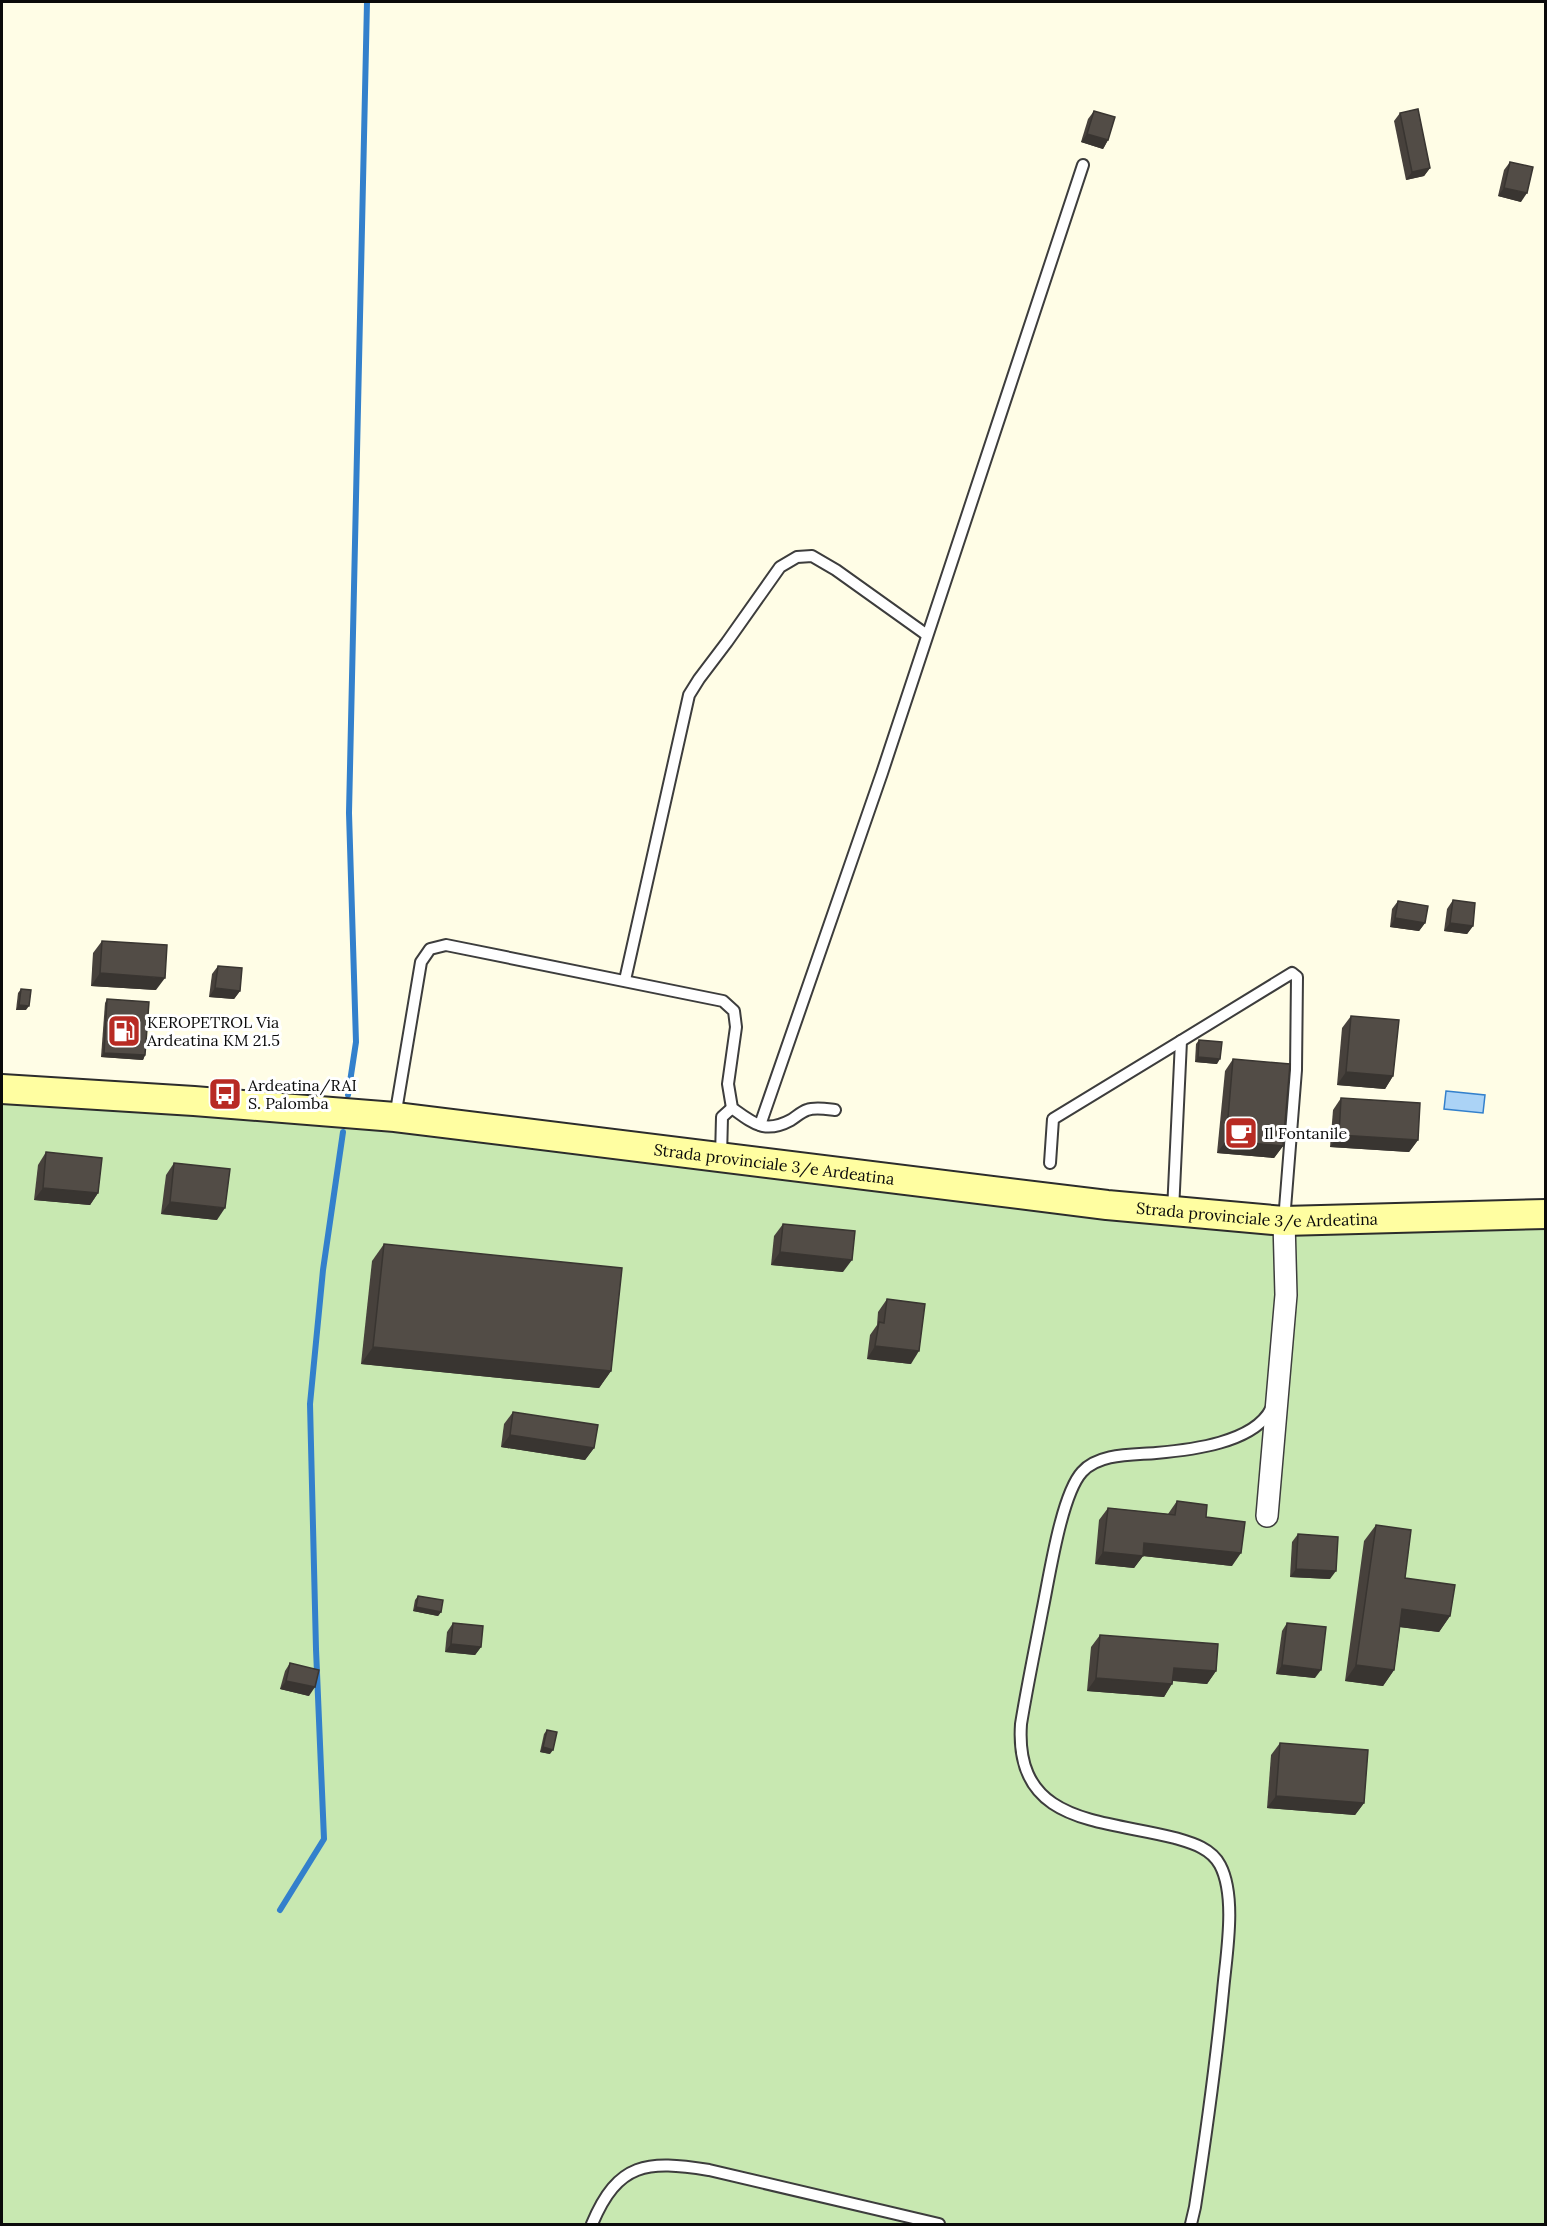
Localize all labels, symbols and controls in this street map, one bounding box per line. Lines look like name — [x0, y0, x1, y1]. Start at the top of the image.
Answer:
place label: KEROPETROL Via Ardeatina KM 21.5 — [146, 1012, 280, 1050]
fuel station icon: KEROPETROL Via Ardeatina KM 21.5 — [106, 1013, 142, 1049]
place label: Ardeatina/RAI S. Palomba — [247, 1075, 357, 1113]
bus stop icon: Ardeatina/RAI S. Palomba — [207, 1076, 243, 1112]
cafe icon: Il Fontanile — [1223, 1115, 1259, 1151]
place label: Il Fontanile — [1264, 1123, 1347, 1143]
street label: Strada provinciale 3/e Ardeatina — [653, 1139, 896, 1189]
street label: Strada provinciale 3/e Ardeatina — [1135, 1198, 1378, 1232]

